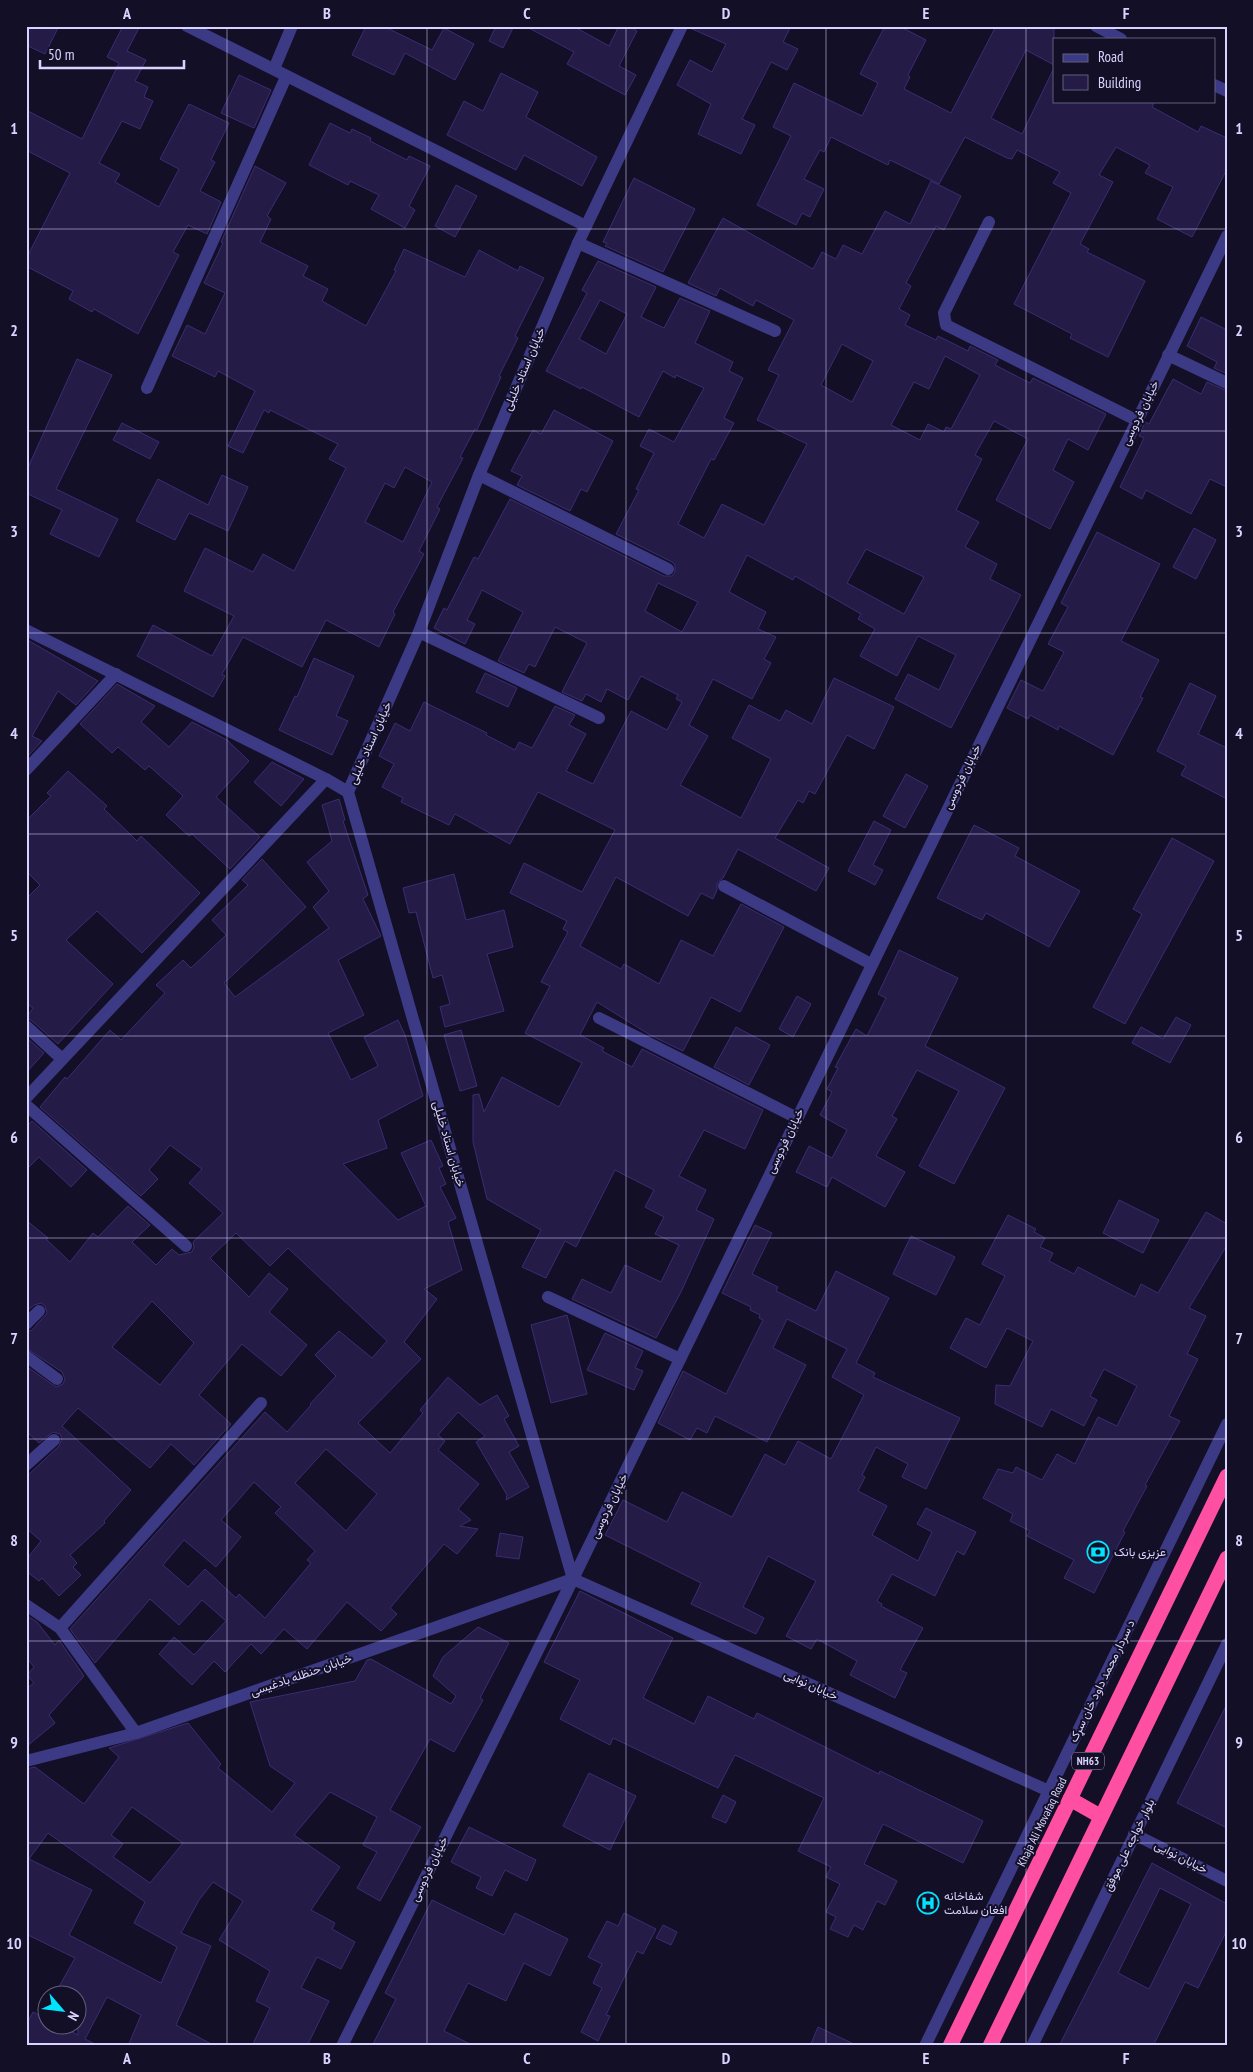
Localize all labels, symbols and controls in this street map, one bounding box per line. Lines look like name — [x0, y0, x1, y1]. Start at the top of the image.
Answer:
text: A — [122, 3, 132, 23]
text: B — [323, 3, 331, 23]
text: C — [523, 3, 531, 23]
text: D — [722, 3, 731, 23]
text: E — [923, 3, 930, 23]
text: F — [1123, 3, 1130, 23]
scale bar — [40, 38, 184, 70]
legend — [1053, 38, 1216, 102]
text: 50 m — [48, 45, 74, 64]
text: Road — [1098, 47, 1124, 66]
text: Building — [1098, 73, 1141, 92]
text: 1 — [10, 118, 18, 138]
text: 1 — [1235, 118, 1243, 138]
text: 2 — [10, 320, 18, 340]
text: 2 — [1235, 320, 1243, 340]
street label: خیابان استاد خلیلی — [499, 325, 549, 413]
street label: خیابان فردوسی — [1117, 378, 1163, 448]
text: 3 — [10, 521, 18, 541]
text: 3 — [1235, 521, 1243, 541]
street label: خیابان استاد خلیلی — [345, 699, 395, 787]
text: 4 — [10, 723, 18, 743]
text: 4 — [1235, 723, 1243, 743]
street label: خیابان فردوسی — [939, 742, 985, 812]
text: 5 — [10, 925, 18, 945]
text: 5 — [1235, 925, 1243, 945]
street label: خیابان استاد خلیلی — [429, 1099, 469, 1189]
street label: خیابان فردوسی — [762, 1106, 808, 1176]
text: 6 — [10, 1127, 18, 1147]
text: 6 — [1235, 1127, 1243, 1147]
text: 7 — [10, 1328, 18, 1348]
text: 7 — [1235, 1328, 1243, 1348]
street label: خیابان فردوسی — [586, 1471, 632, 1541]
text: 8 — [10, 1530, 18, 1550]
text: 8 — [1235, 1530, 1243, 1550]
bank icon: عزیزی بانک — [1086, 1540, 1110, 1564]
place label: عزیزی بانک — [1114, 1544, 1166, 1560]
street label: د سردار محمد داود خان سړک — [1065, 1617, 1139, 1745]
street label: خیابان حنظله بادغیسی — [248, 1650, 354, 1700]
street label: خیابان نوایی — [781, 1666, 841, 1704]
text: 9 — [10, 1732, 18, 1752]
text: 9 — [1235, 1732, 1243, 1752]
road number: NH63 — [1072, 1752, 1104, 1770]
street label: Khaja Ali Movafaq Road — [1013, 1775, 1070, 1869]
street label: بلوار خواجه علی موفق — [1100, 1796, 1158, 1894]
street label: خیابان فردوسی — [406, 1834, 452, 1904]
street label: خیابان نوایی — [1152, 1837, 1210, 1877]
place label: شفاخانه افغان سلامت — [944, 1888, 1007, 1917]
hospital icon: شفاخانه افغان سلامت — [916, 1891, 940, 1915]
text: 10 — [6, 1933, 22, 1953]
text: 10 — [1231, 1933, 1247, 1953]
north arrow — [38, 1984, 88, 2034]
text: N — [64, 2009, 83, 2024]
text: A — [122, 2048, 132, 2068]
text: B — [323, 2048, 331, 2068]
text: C — [523, 2048, 531, 2068]
text: D — [722, 2048, 731, 2068]
text: E — [923, 2048, 930, 2068]
text: F — [1123, 2048, 1130, 2068]

